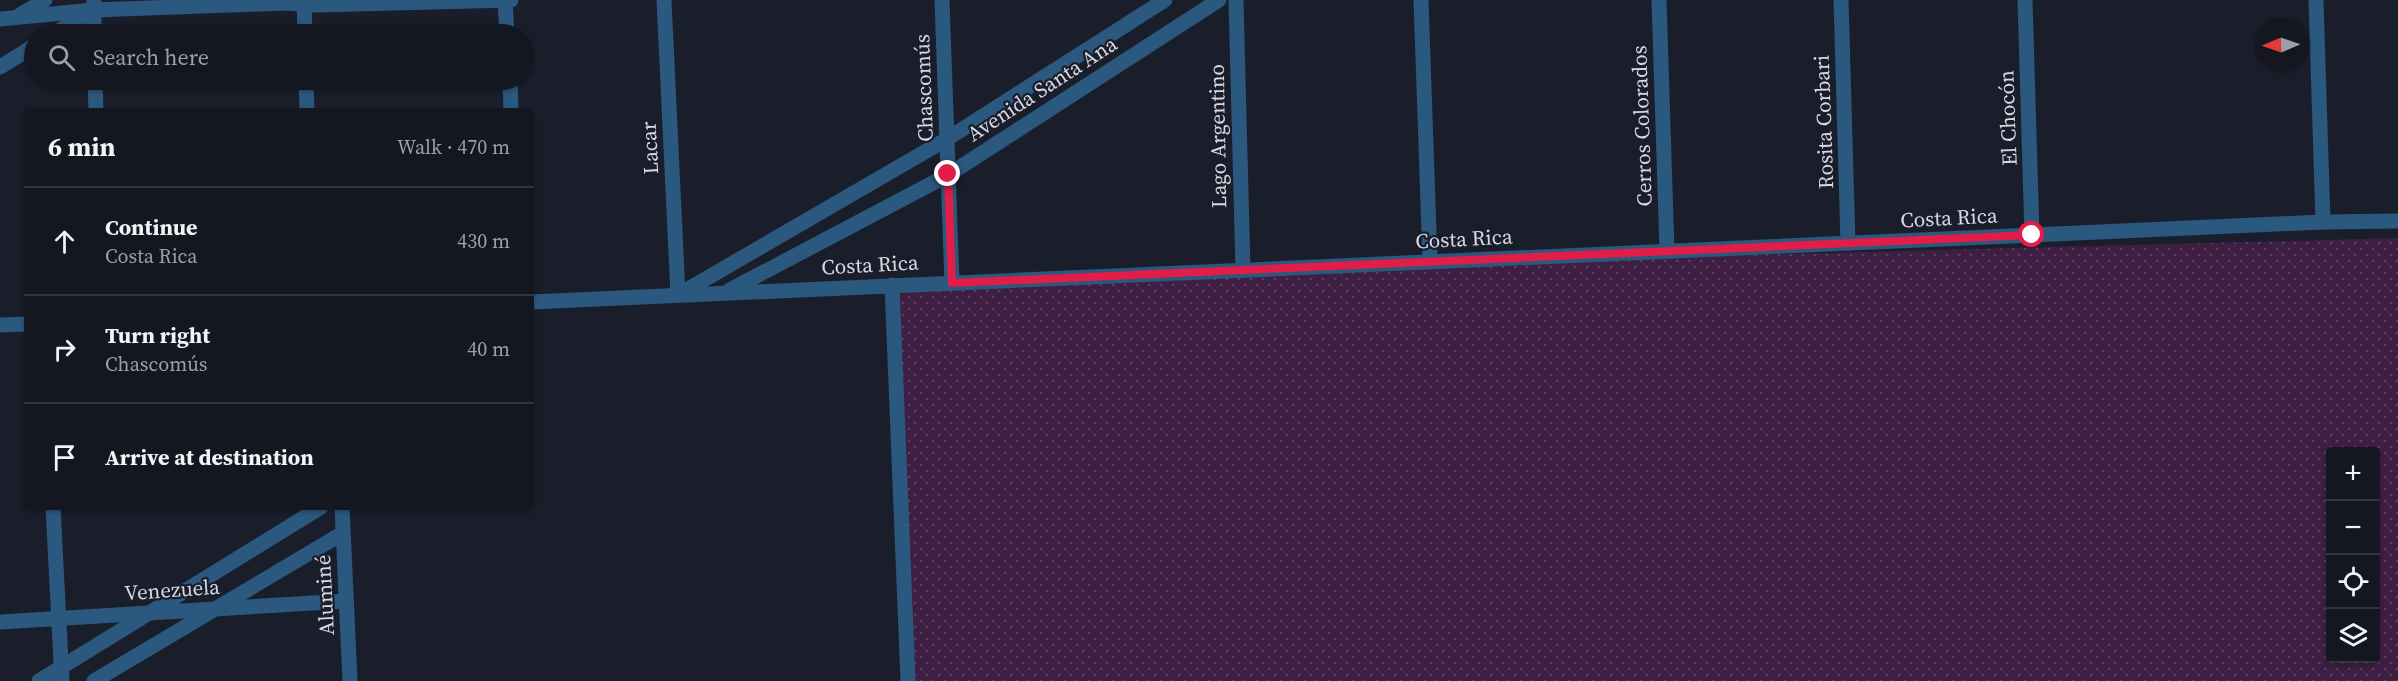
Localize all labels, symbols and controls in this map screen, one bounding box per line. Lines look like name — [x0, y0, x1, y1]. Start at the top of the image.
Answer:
north arrow — [2254, 18, 2308, 72]
search box — [24, 24, 534, 90]
street label: Avenida Santa Ana — [961, 29, 1123, 148]
street label: Chascomús — [907, 34, 940, 142]
icon: search — [45, 41, 78, 74]
text: Search here — [93, 42, 209, 72]
street label: Cerros Colorados — [1624, 45, 1659, 207]
street label: Rosita Corbari — [1807, 55, 1840, 190]
street label: Lago Argentino — [1202, 64, 1233, 208]
street label: El Chocón — [1991, 69, 2024, 166]
street label: Lacar — [634, 121, 665, 175]
text: 6 min — [48, 129, 115, 165]
text: Walk · 470 m — [397, 133, 510, 161]
route end — [934, 160, 960, 186]
street label: Costa Rica — [1900, 200, 1999, 235]
text: Continue — [105, 212, 198, 242]
street label: Costa Rica — [1415, 221, 1514, 256]
route start — [2018, 221, 2044, 247]
icon: ahead — [48, 225, 81, 258]
text: 430 m — [457, 227, 510, 255]
text: Costa Rica — [105, 242, 198, 270]
street label: Costa Rica — [821, 247, 920, 282]
text: Turn right — [105, 320, 210, 350]
icon: right — [48, 333, 81, 366]
text: 40 m — [467, 335, 510, 363]
text: Chascomús — [105, 350, 208, 378]
icon: arrive — [48, 441, 81, 474]
text: Arrive at destination — [105, 442, 314, 472]
map controls — [2326, 447, 2380, 663]
button: + — [2326, 447, 2380, 501]
button: − — [2326, 501, 2380, 555]
street label: Aluminé — [308, 554, 341, 636]
button: locate — [2326, 555, 2380, 609]
street label: Venezuela — [123, 572, 221, 607]
button: layers — [2326, 609, 2380, 663]

